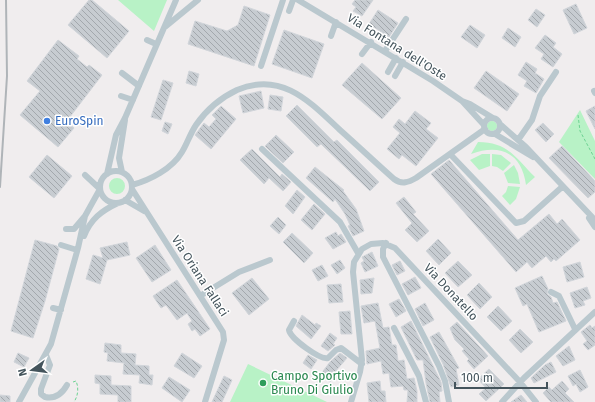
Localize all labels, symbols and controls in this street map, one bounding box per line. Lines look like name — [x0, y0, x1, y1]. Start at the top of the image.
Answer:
street label: Via Fontana dell'Oste — [345, 11, 449, 83]
place label: EuroSpin — [55, 114, 104, 128]
marker: EuroSpin — [42, 116, 52, 126]
street label: Via Oriana Fallaci — [169, 233, 231, 319]
street label: Via Donatello — [421, 261, 481, 323]
north arrow — [12, 350, 52, 390]
scale bar — [455, 364, 547, 390]
text: N — [16, 367, 30, 377]
place label: Campo Sportivo Bruno Di Giulio — [271, 369, 358, 397]
text: 100 m — [461, 371, 493, 385]
marker: Campo Sportivo Bruno Di Giulio — [258, 378, 268, 388]

